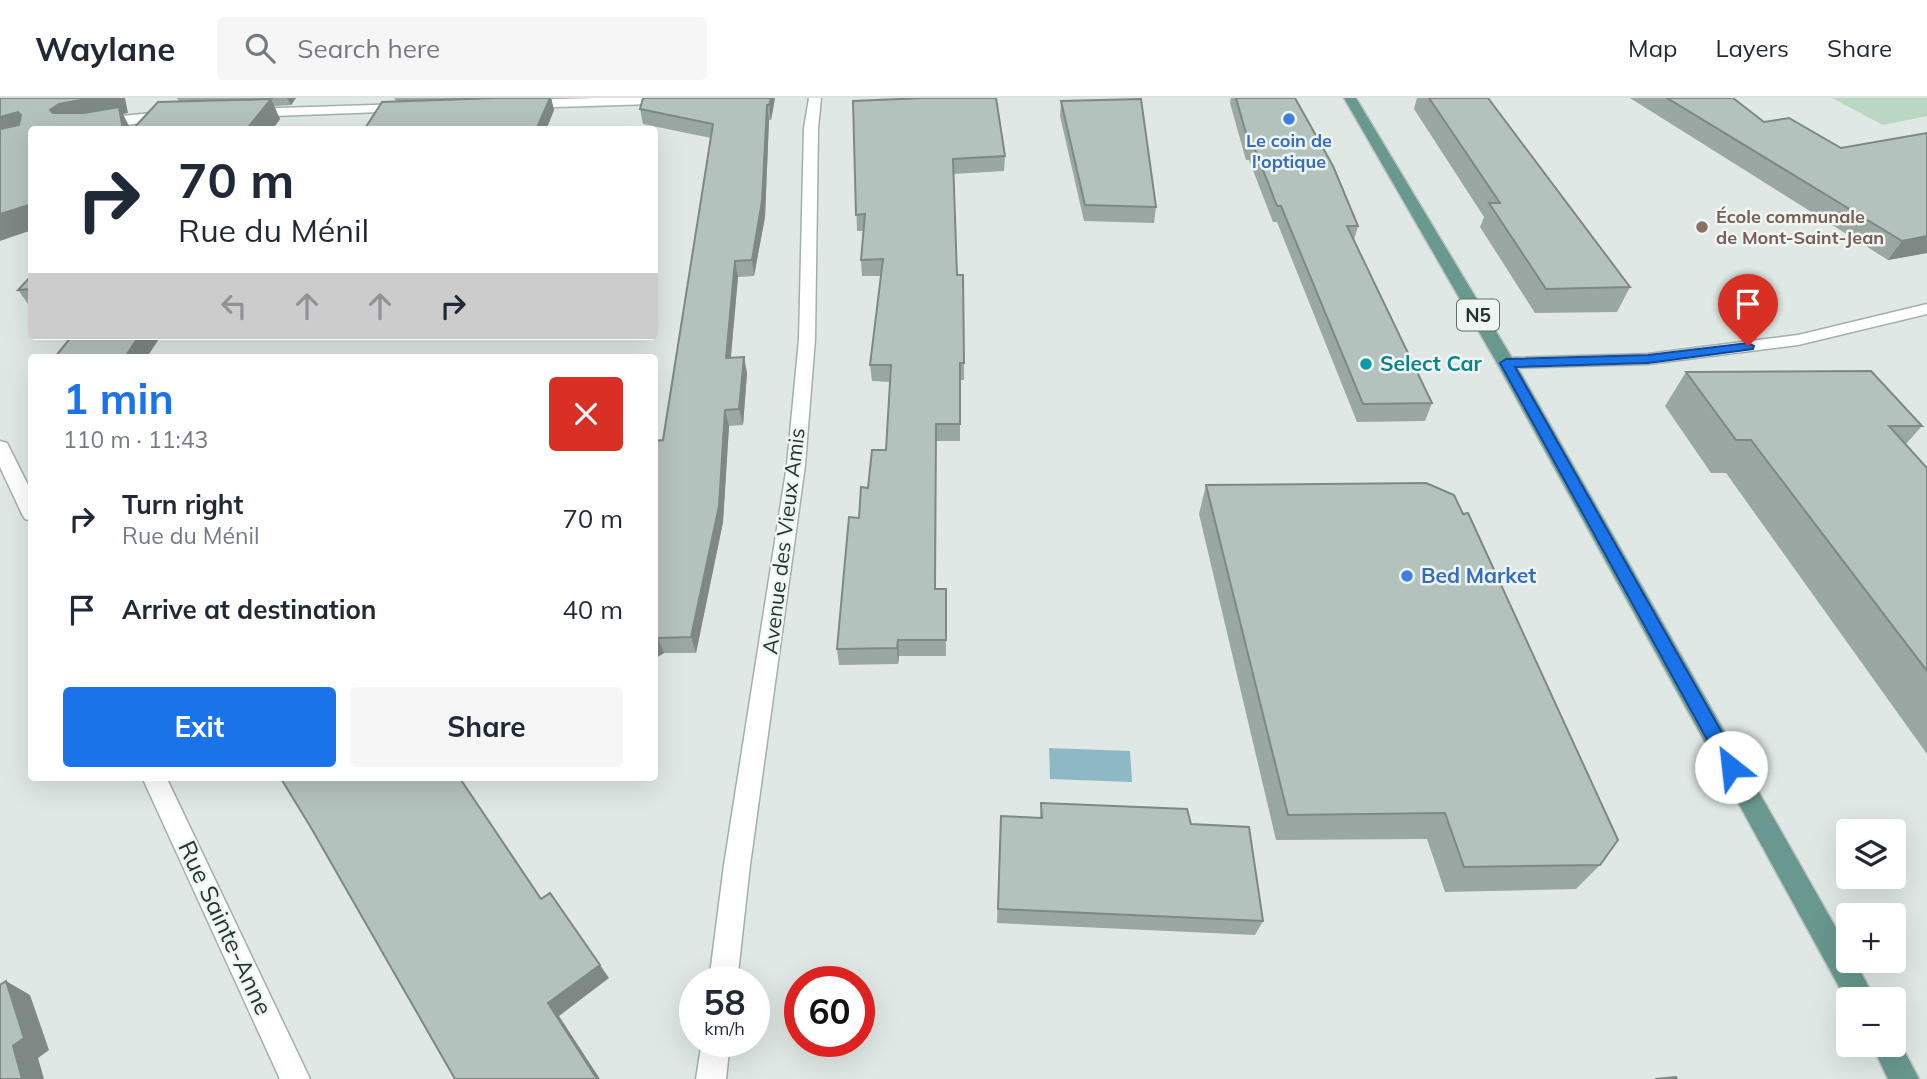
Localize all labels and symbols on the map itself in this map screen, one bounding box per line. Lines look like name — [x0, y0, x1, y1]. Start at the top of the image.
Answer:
marker: Le coin de l'optique — [1281, 111, 1297, 127]
place label: Le coin de l'optique — [1246, 129, 1332, 173]
place label: École communale de Mont-Saint-Jean — [1716, 205, 1884, 249]
marker: École communale de Mont-Saint-Jean — [1694, 219, 1710, 235]
pin — [1718, 274, 1778, 346]
road number: N5 — [1457, 300, 1499, 330]
place label: Select Car — [1380, 350, 1482, 376]
marker: Select Car — [1358, 356, 1374, 372]
street label: Avenue des Vieux Amis — [756, 426, 810, 655]
place label: Bed Market — [1421, 562, 1536, 588]
marker: Bed Market — [1399, 568, 1415, 584]
position arrow — [1694, 730, 1768, 804]
street label: Rue Sainte-Anne — [172, 836, 279, 1020]
speed limit sign: 60 — [784, 966, 875, 1057]

